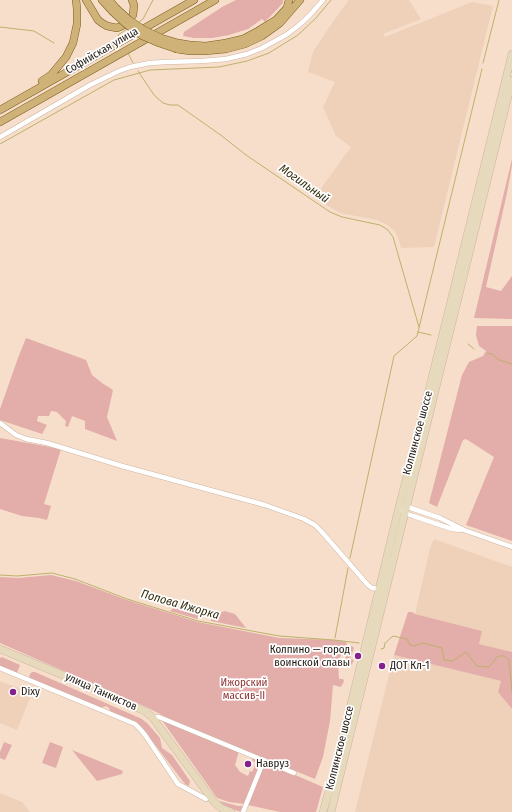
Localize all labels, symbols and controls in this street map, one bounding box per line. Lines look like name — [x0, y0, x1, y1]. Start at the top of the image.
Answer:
street label: Софийская улица — [63, 25, 141, 77]
water label: Могильный — [276, 161, 332, 207]
street label: Колпинское шоссе — [400, 390, 436, 476]
water label: Попова Ижорка — [139, 587, 221, 623]
place label: Колпино — город воинской славы — [270, 643, 350, 669]
marker: Колпино — город воинской славы — [353, 651, 363, 661]
place label: ДОТ Кл-1 — [390, 659, 429, 673]
marker: ДОТ Кл-1 — [377, 661, 387, 671]
street label: улица Танкистов — [63, 670, 139, 714]
park label: Ижорский массив-II — [221, 676, 267, 702]
place label: Dixy — [21, 685, 40, 699]
marker: Dixy — [8, 687, 18, 697]
street label: Колпинское шоссе — [323, 705, 357, 791]
place label: Навруз — [256, 757, 289, 771]
marker: Навруз — [243, 759, 253, 769]

